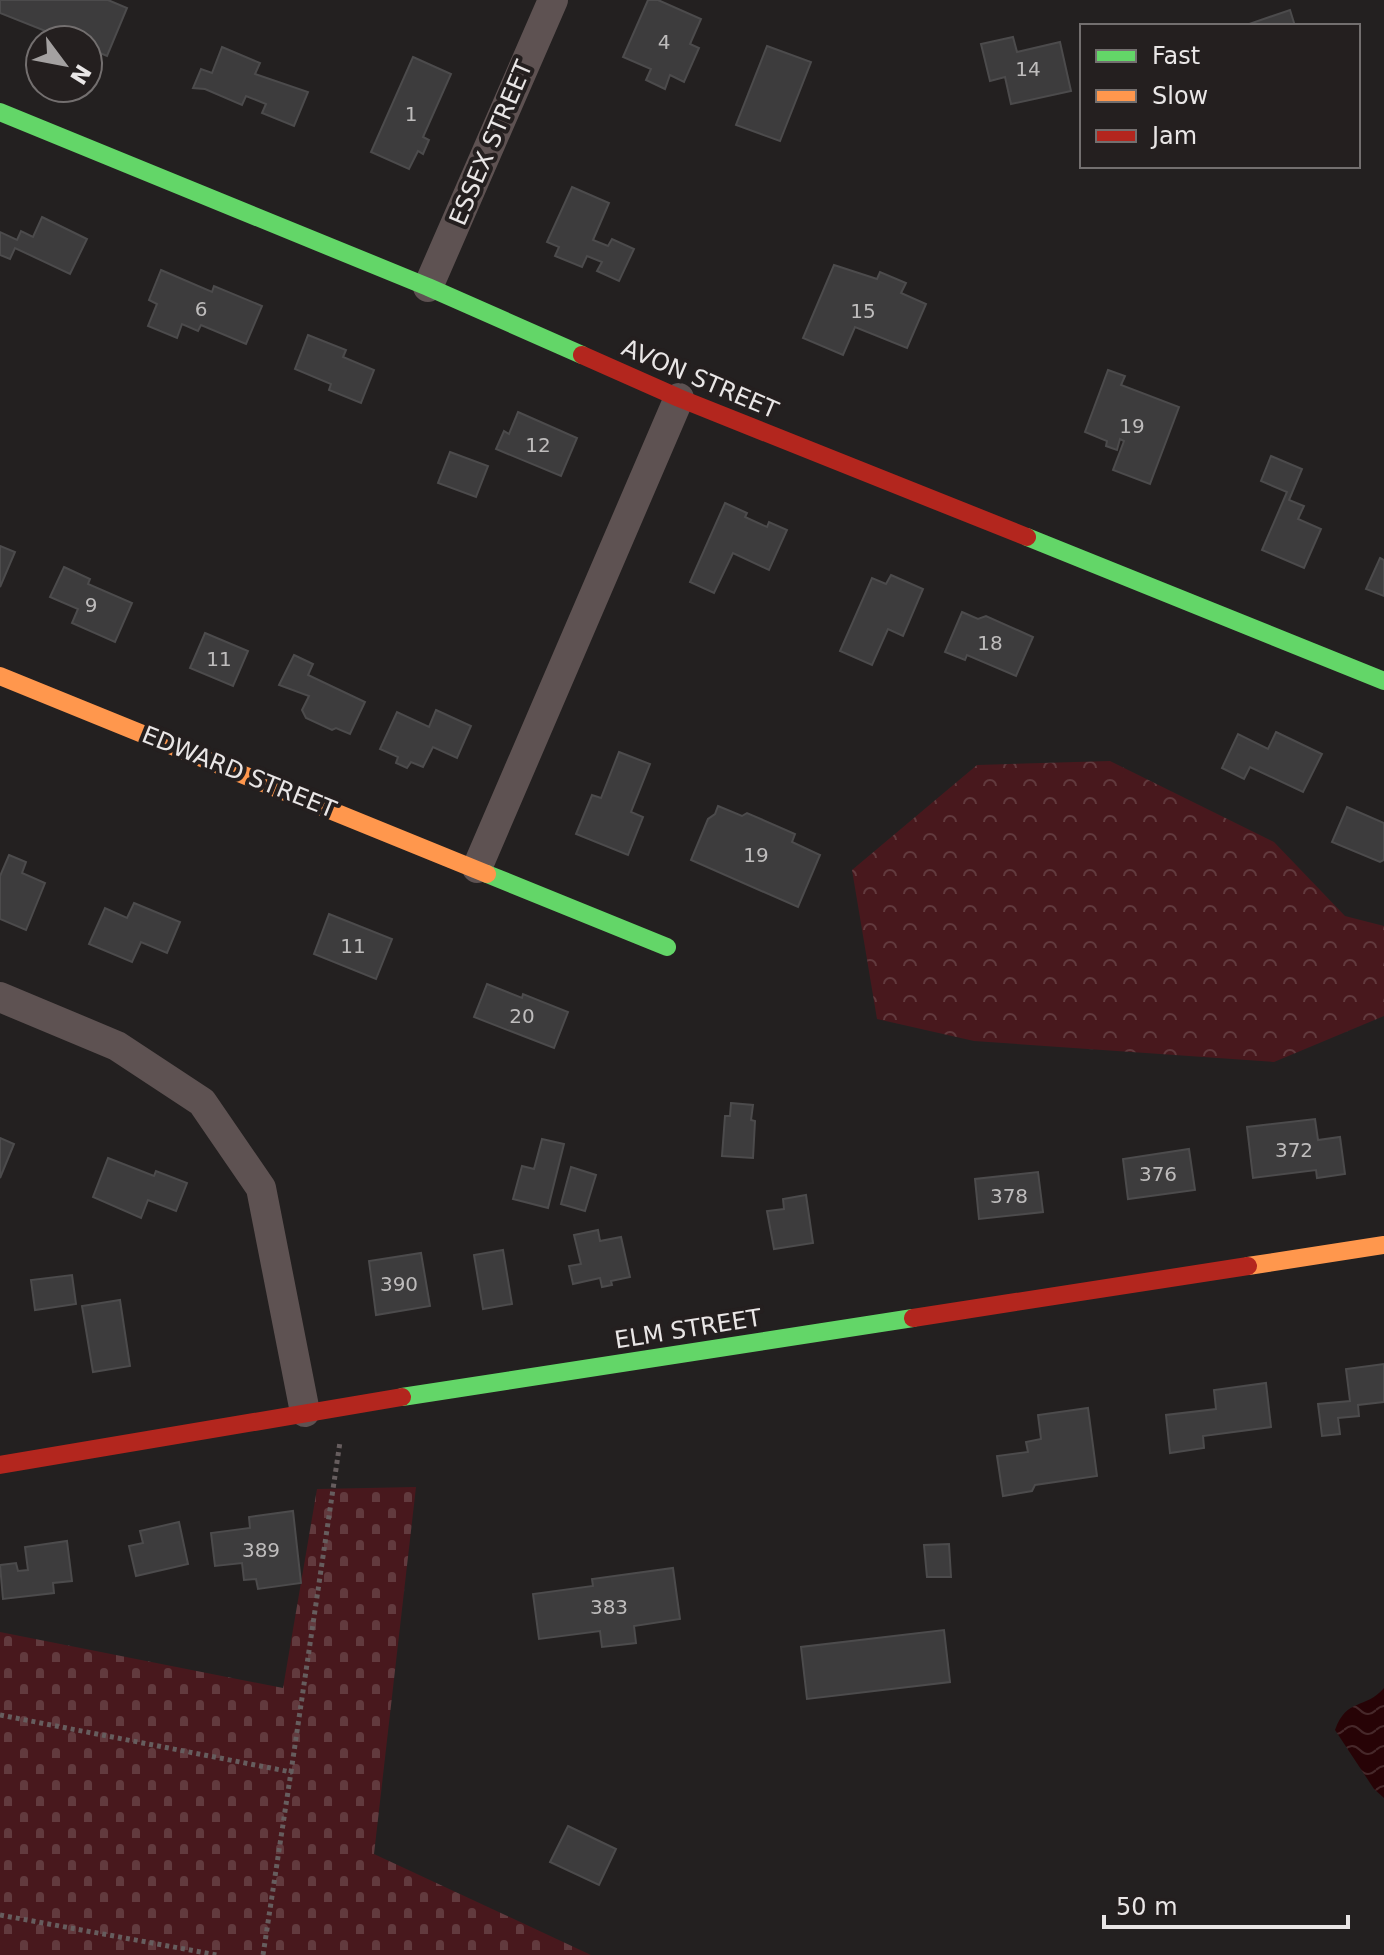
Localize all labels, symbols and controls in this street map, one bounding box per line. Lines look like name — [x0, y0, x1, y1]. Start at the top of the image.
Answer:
north arrow — [24, 24, 104, 104]
legend — [1080, 24, 1360, 168]
house number: 4 — [658, 30, 670, 54]
text: Fast — [1152, 42, 1200, 70]
street label: ESSEX STREET — [444, 56, 538, 230]
house number: 14 — [1015, 57, 1041, 81]
text: N — [65, 60, 96, 89]
text: Slow — [1152, 82, 1208, 110]
house number: 1 — [405, 102, 417, 126]
text: Jam — [1150, 122, 1197, 150]
house number: 6 — [195, 297, 207, 321]
house number: 15 — [850, 299, 876, 323]
street label: AVON STREET — [618, 334, 783, 425]
house number: 19 — [1119, 414, 1145, 438]
house number: 12 — [525, 433, 551, 457]
house number: 9 — [85, 593, 97, 617]
house number: 18 — [977, 631, 1003, 655]
house number: 11 — [206, 647, 232, 671]
street label: EDWARD STREET — [138, 720, 340, 824]
house number: 19 — [743, 843, 769, 867]
house number: 11 — [340, 934, 366, 958]
house number: 20 — [509, 1004, 535, 1028]
house number: 372 — [1275, 1138, 1313, 1162]
house number: 376 — [1139, 1162, 1177, 1186]
house number: 378 — [990, 1184, 1028, 1208]
house number: 390 — [380, 1272, 418, 1296]
street label: ELM STREET — [613, 1304, 764, 1354]
house number: 389 — [242, 1538, 280, 1562]
house number: 383 — [590, 1595, 628, 1619]
scale bar — [1104, 1879, 1348, 1929]
text: 50 m — [1116, 1893, 1178, 1921]

